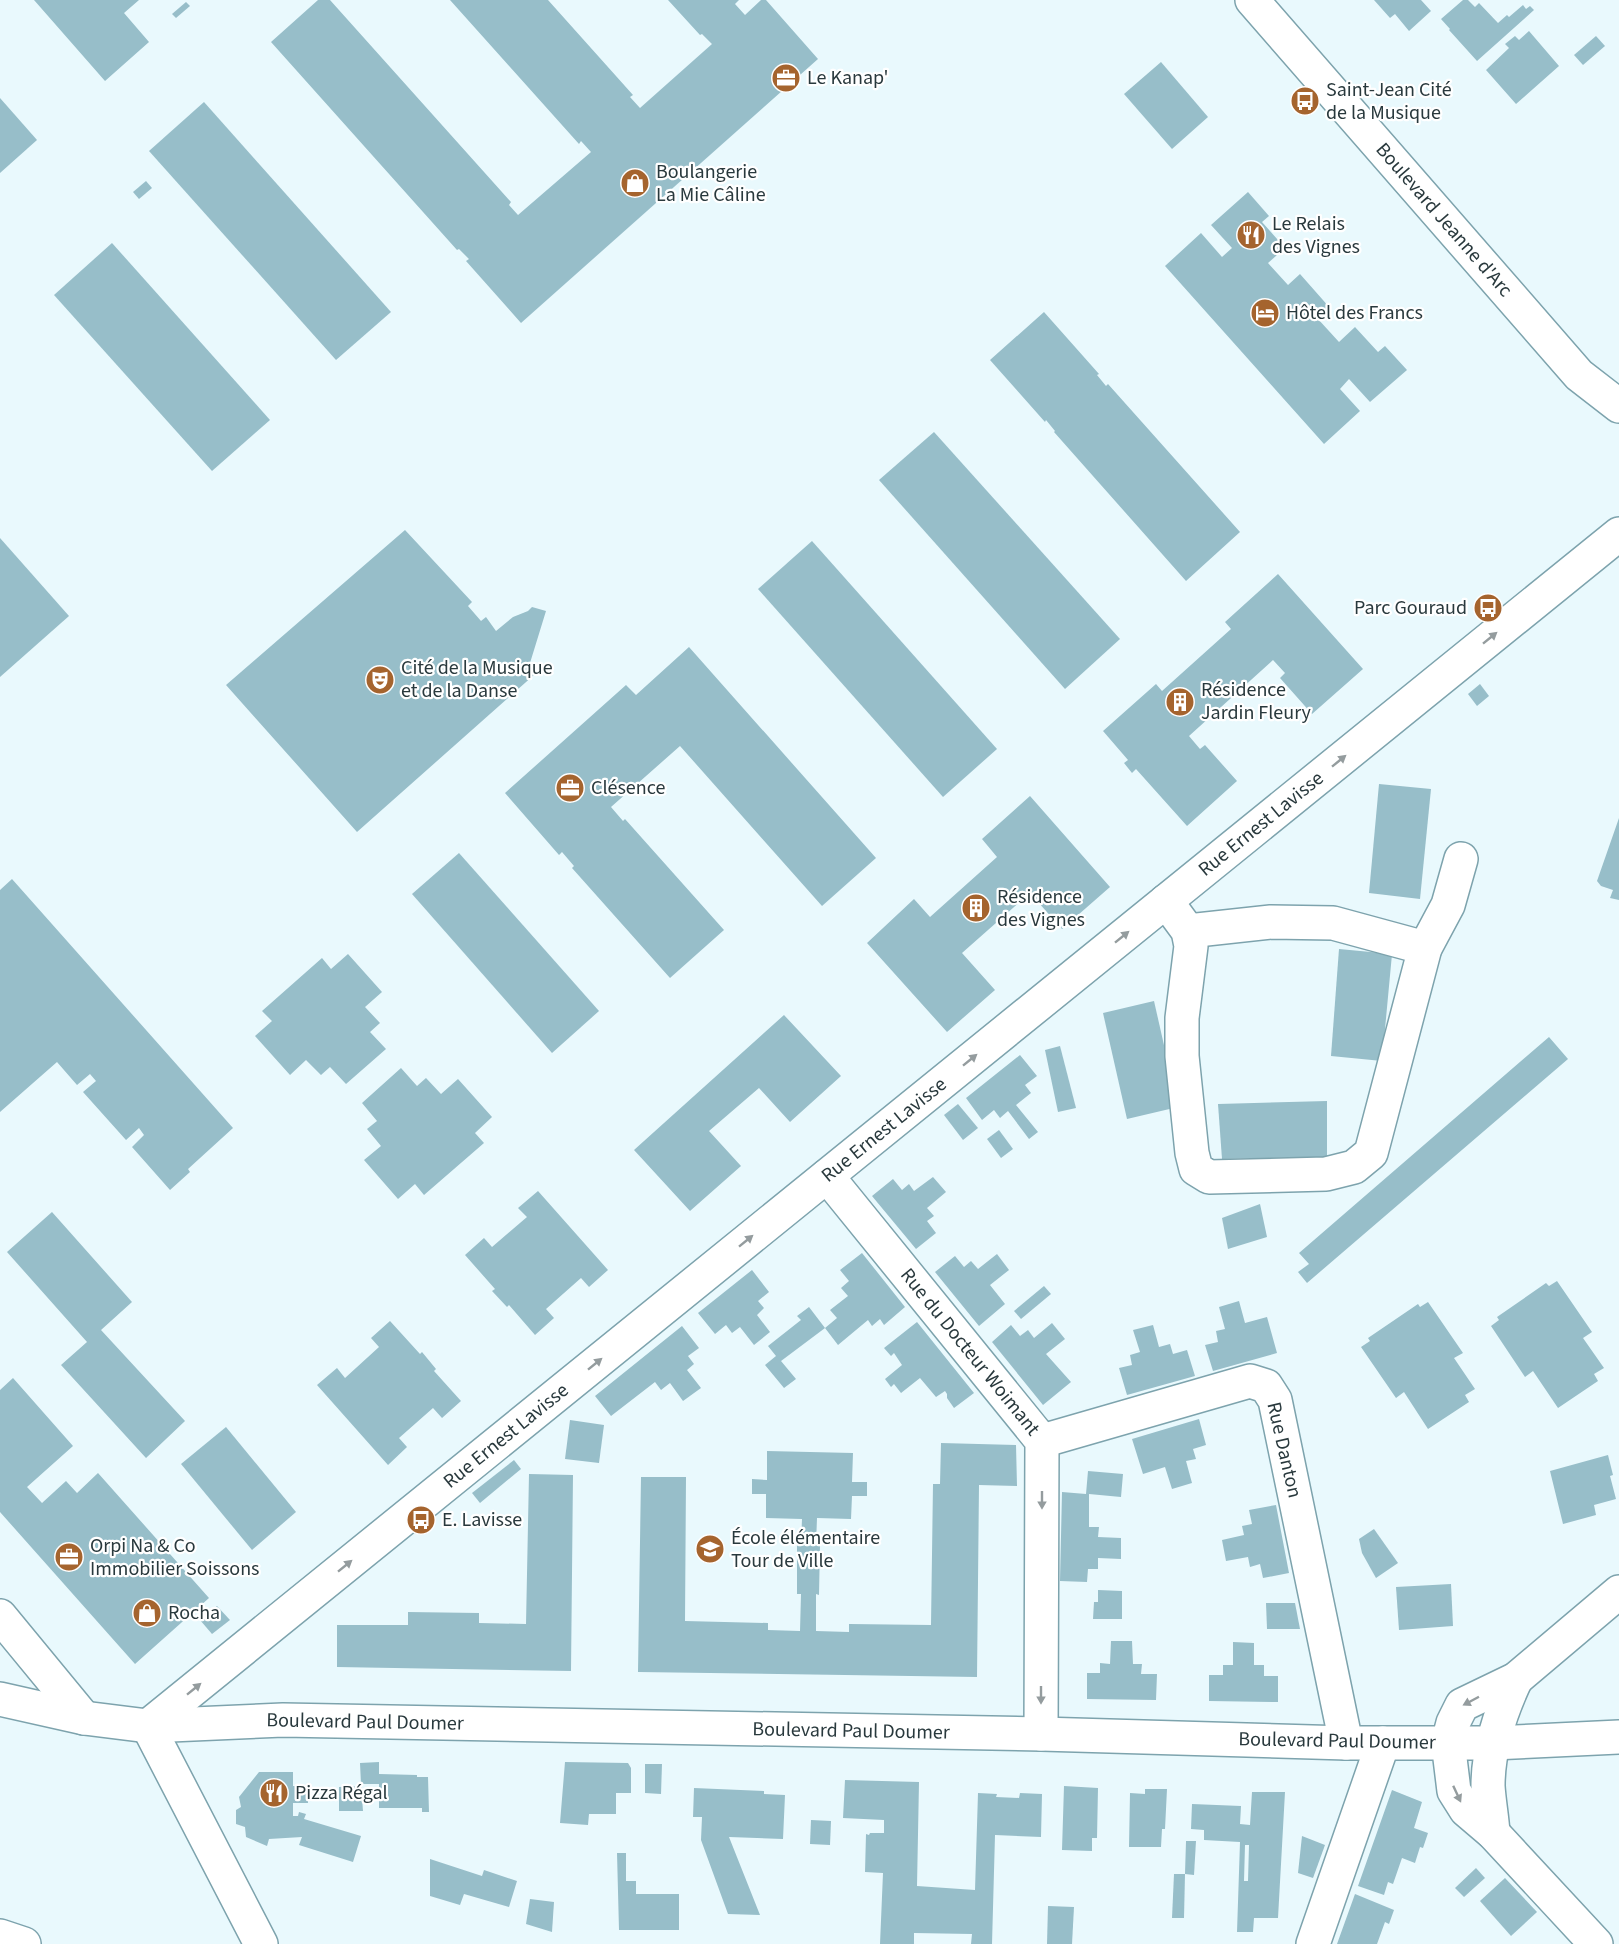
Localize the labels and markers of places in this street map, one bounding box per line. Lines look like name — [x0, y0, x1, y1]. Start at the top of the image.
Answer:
office icon: Le Kanap' — [770, 62, 802, 94]
place label: Le Kanap' — [807, 64, 889, 92]
place label: Saint-Jean Cité de la Musique — [1326, 76, 1452, 127]
bus stop icon: Saint-Jean Cité de la Musique — [1289, 85, 1321, 117]
place label: Boulangerie La Mie Câline — [656, 158, 766, 209]
shop icon: Boulangerie La Mie Câline — [619, 167, 651, 199]
place label: Le Relais des Vignes — [1272, 210, 1360, 261]
restaurant icon: Le Relais des Vignes — [1235, 219, 1267, 251]
hotel icon: Hôtel des Francs — [1249, 297, 1281, 329]
place label: Hôtel des Francs — [1286, 299, 1423, 327]
bus stop icon: Parc Gouraud — [1472, 592, 1504, 624]
place label: Parc Gouraud — [1354, 594, 1467, 622]
place label: Cité de la Musique et de la Danse — [401, 654, 553, 705]
theatre icon: Cité de la Musique et de la Danse — [364, 664, 396, 696]
place label: Résidence Jardin Fleury — [1201, 676, 1312, 727]
building icon: Résidence Jardin Fleury — [1164, 686, 1196, 718]
office icon: Clésence — [554, 772, 586, 804]
place label: Clésence — [591, 774, 665, 802]
place label: Résidence des Vignes — [997, 883, 1085, 934]
building icon: Résidence des Vignes — [960, 892, 992, 924]
bus stop icon: E. Lavisse — [405, 1504, 437, 1536]
place label: E. Lavisse — [442, 1506, 522, 1534]
place label: École élémentaire Tour de Ville — [731, 1524, 880, 1575]
place label: Orpi Na & Co Immobilier Soissons — [90, 1532, 259, 1583]
school or university icon: École élémentaire Tour de Ville — [694, 1533, 726, 1565]
office icon: Orpi Na & Co Immobilier Soissons — [53, 1541, 85, 1573]
shop icon: Rocha — [131, 1597, 163, 1629]
place label: Rocha — [168, 1599, 220, 1627]
restaurant icon: Pizza Régal — [258, 1777, 290, 1809]
place label: Pizza Régal — [295, 1779, 388, 1807]

